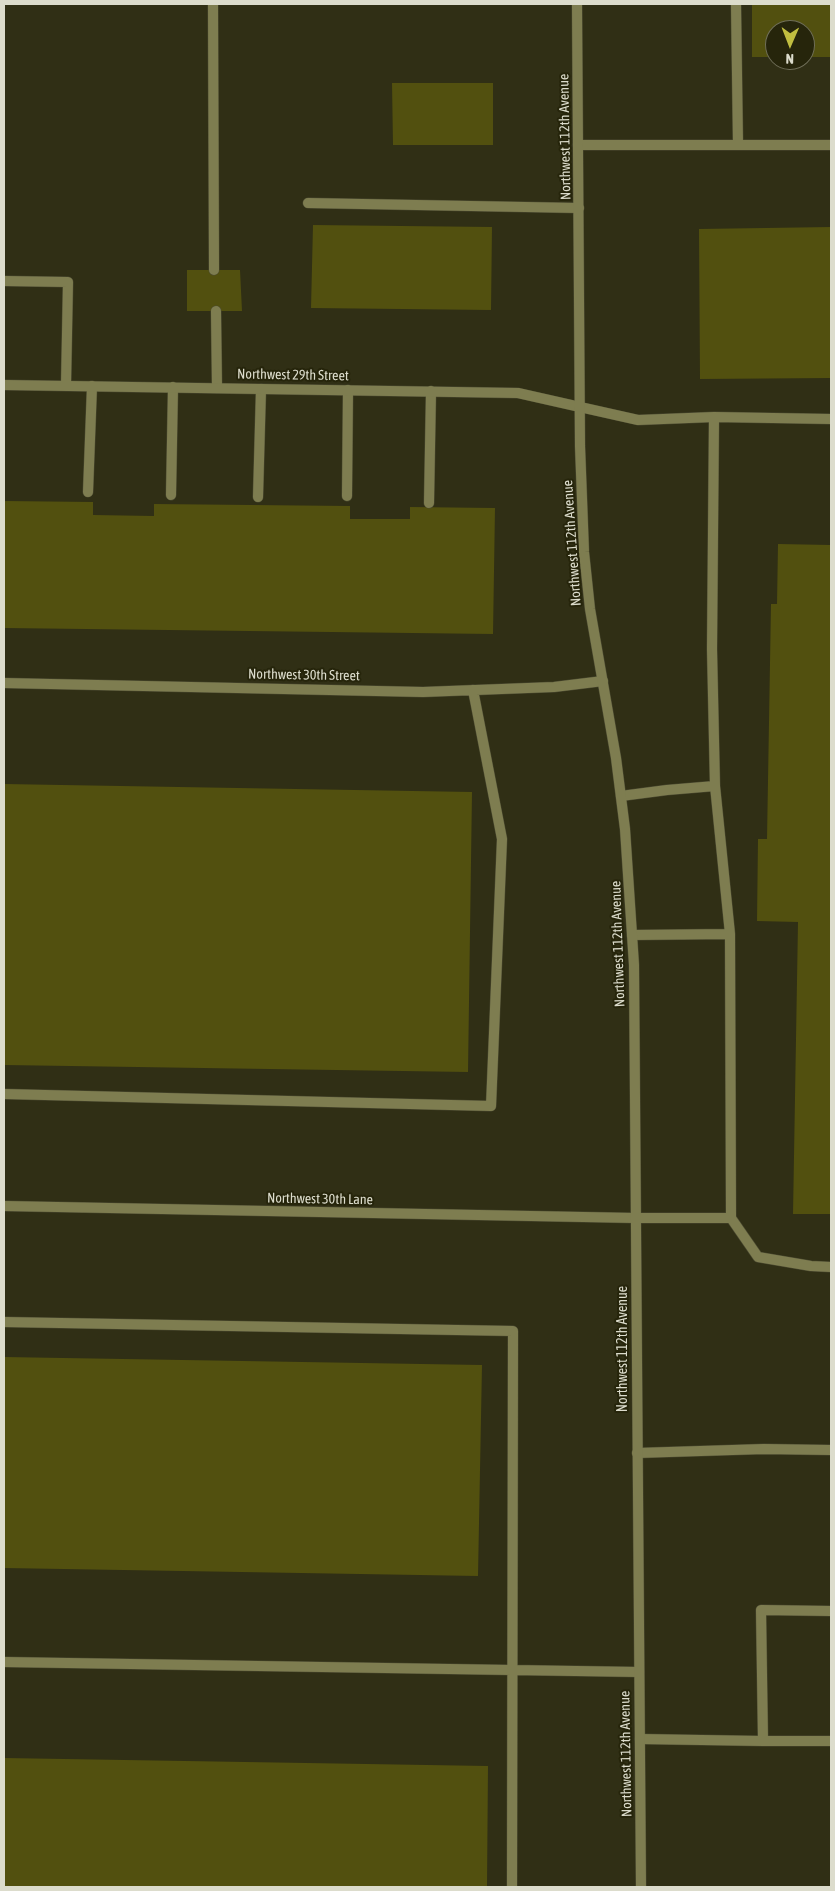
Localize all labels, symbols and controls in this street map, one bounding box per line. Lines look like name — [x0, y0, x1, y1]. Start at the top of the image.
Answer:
north arrow — [765, 20, 815, 70]
text: N — [785, 51, 794, 67]
street label: Northwest 112th Avenue — [555, 74, 575, 200]
street label: Northwest 29th Street — [237, 366, 349, 384]
street label: Northwest 112th Avenue — [559, 479, 585, 607]
street label: Northwest 30th Street — [248, 666, 360, 684]
street label: Northwest 112th Avenue — [607, 881, 629, 1007]
street label: Northwest 30th Lane — [267, 1190, 373, 1208]
street label: Northwest 112th Avenue — [615, 1286, 631, 1412]
street label: Northwest 112th Avenue — [616, 1691, 636, 1817]

